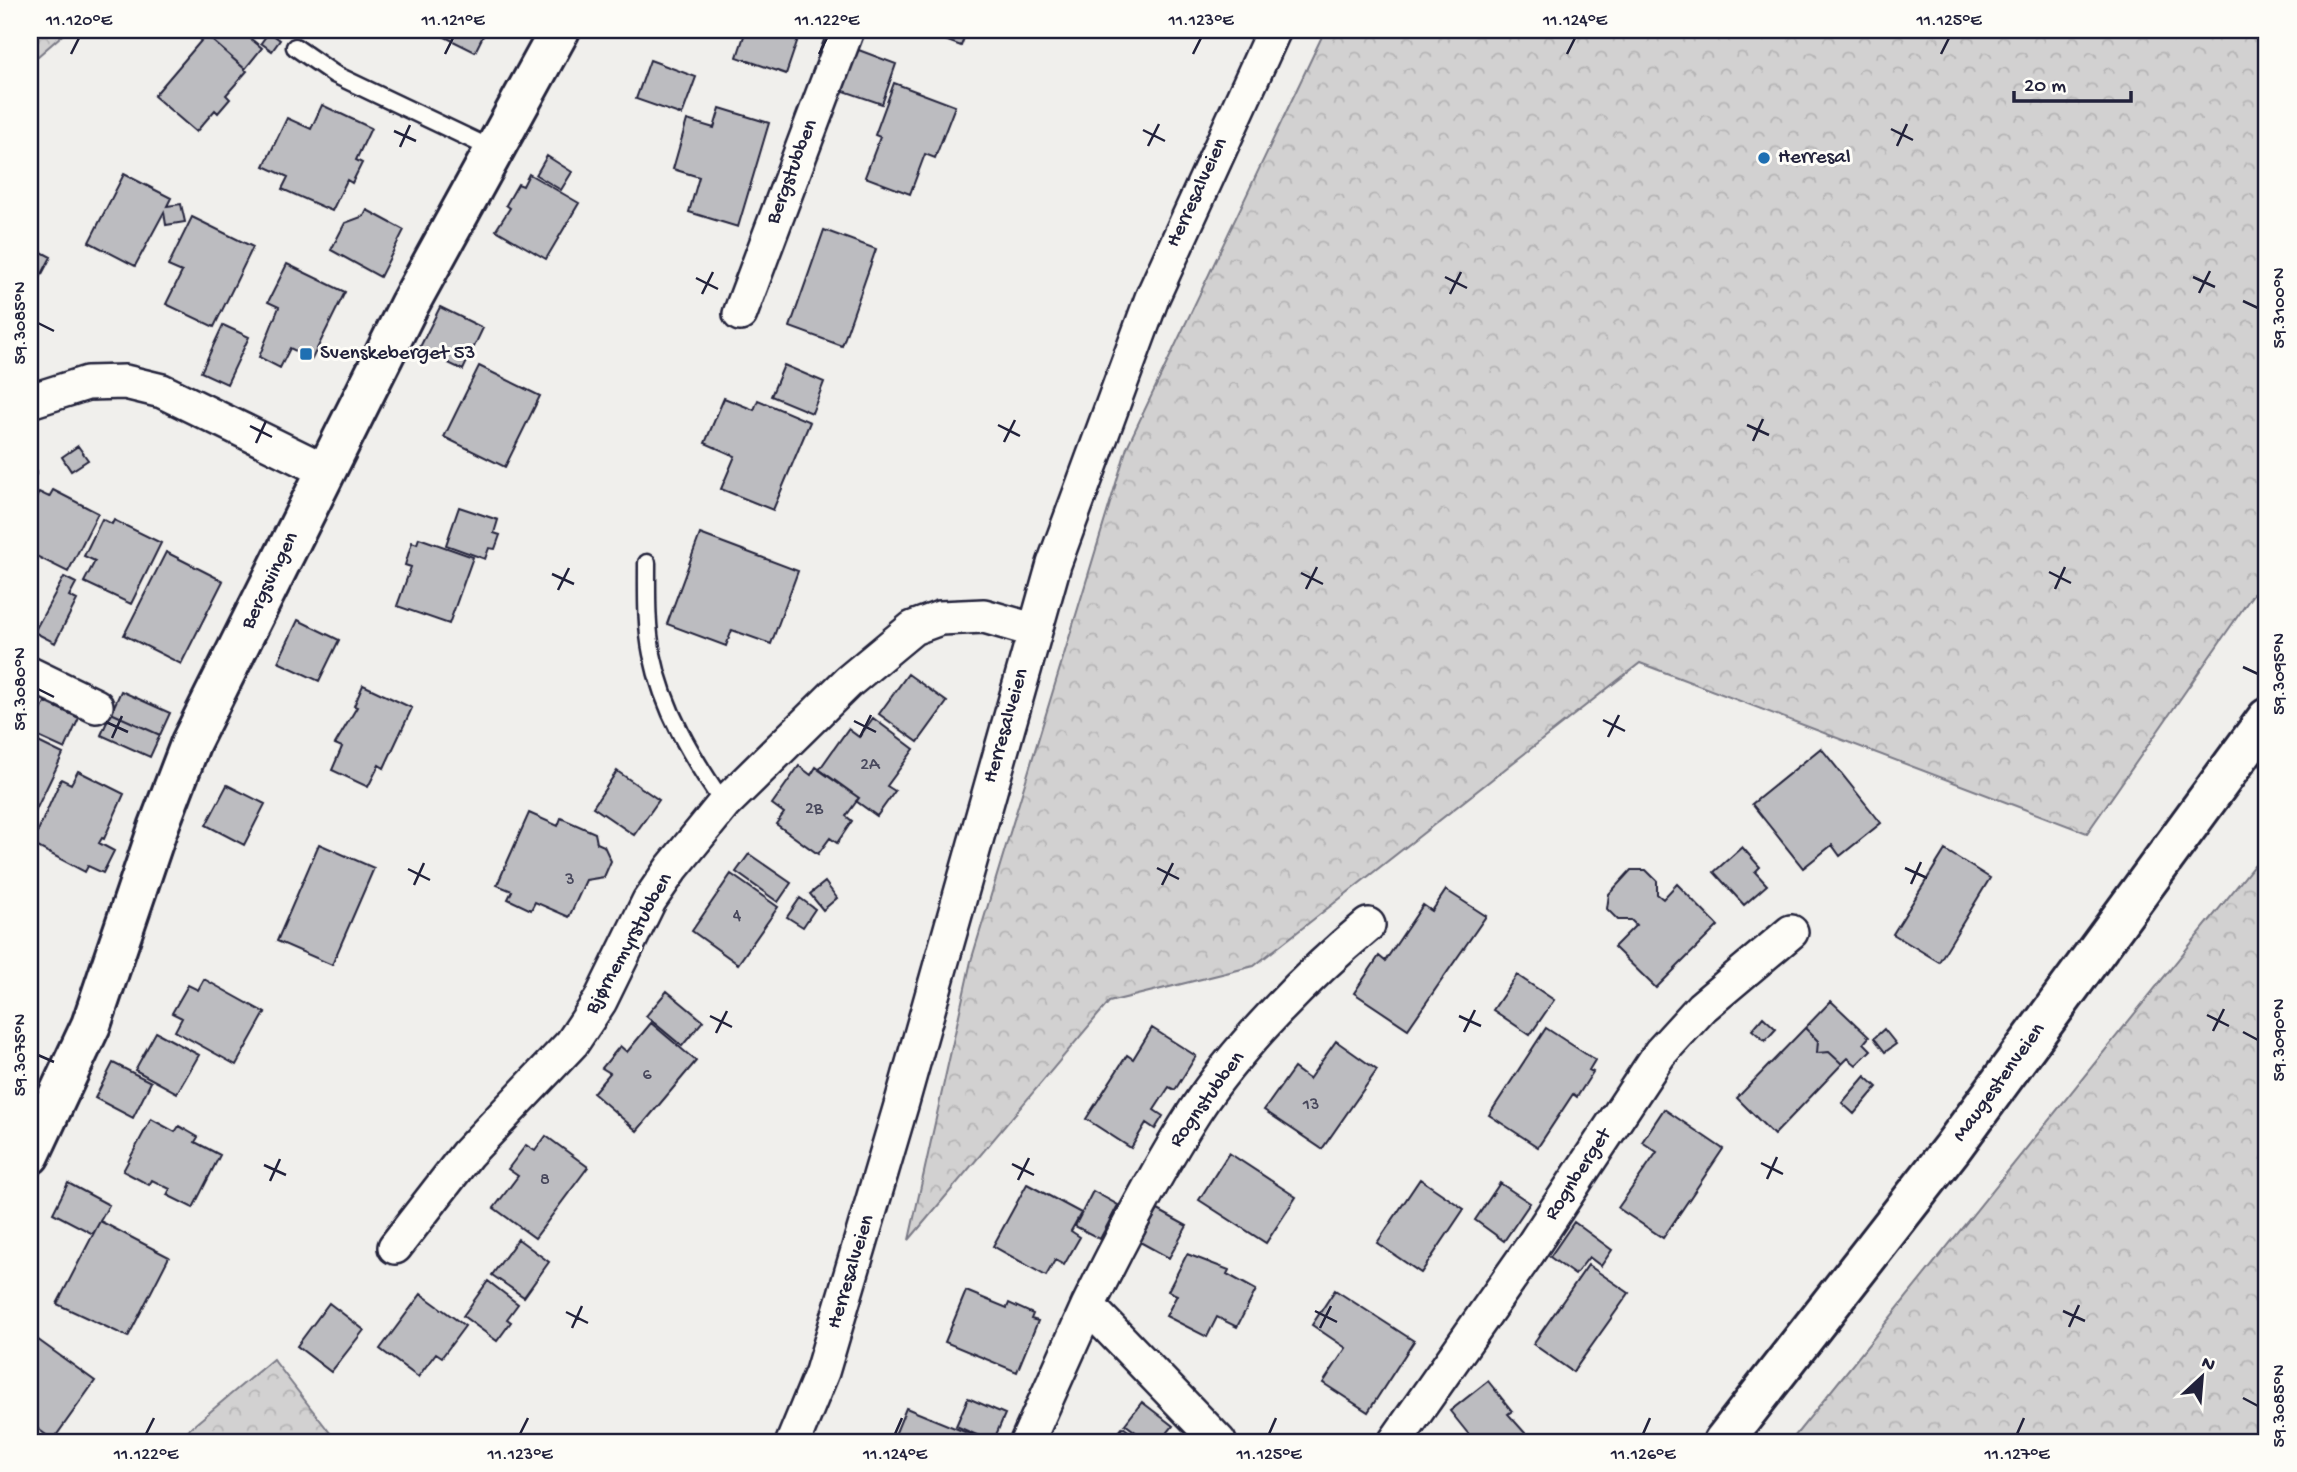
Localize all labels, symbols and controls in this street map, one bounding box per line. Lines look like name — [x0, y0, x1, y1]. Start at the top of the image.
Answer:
text: 11.120°E — [45, 11, 113, 32]
text: 11.121°E — [421, 11, 485, 32]
text: 11.122°E — [794, 11, 860, 32]
text: 11.123°E — [1168, 11, 1234, 32]
text: 11.124°E — [1542, 11, 1608, 32]
text: 11.125°E — [1915, 11, 1982, 32]
scale bar — [2014, 60, 2131, 104]
text: 20 m — [2024, 75, 2066, 100]
street label: Bergstubben — [761, 116, 824, 229]
street label: Herresalveien — [1162, 134, 1234, 252]
place label: Herresal — [1778, 146, 1851, 171]
marker: Herresal — [1756, 150, 1772, 166]
text: 59.3100°N — [2270, 267, 2291, 349]
text: 59.3085°N — [11, 282, 32, 364]
place label: Svenskeberget 53 — [320, 342, 475, 367]
marker: Svenskeberget 53 — [298, 346, 314, 362]
street label: Bergsvingen — [236, 528, 305, 635]
text: 59.3095°N — [2270, 633, 2291, 715]
text: 59.3080°N — [11, 647, 32, 731]
street label: Herresalveien — [979, 666, 1035, 786]
house number: 2A — [860, 755, 881, 776]
house number: 2B — [805, 799, 824, 820]
street label: Bjørnemyrstubben — [580, 869, 679, 1020]
house number: 3 — [564, 870, 575, 891]
house number: 4 — [733, 906, 742, 927]
text: 59.3090°N — [2270, 999, 2291, 1081]
text: 59.3075°N — [11, 1014, 32, 1096]
street label: Maugestenveien — [1948, 1018, 2052, 1148]
street label: Rognstubben — [1165, 1047, 1251, 1153]
house number: 6 — [642, 1065, 652, 1086]
house number: 13 — [1302, 1095, 1319, 1116]
street label: Rognberget — [1540, 1122, 1619, 1226]
house number: 8 — [540, 1170, 550, 1191]
street label: Herresalveien — [823, 1212, 881, 1332]
north arrow — [2168, 1342, 2238, 1412]
text: N — [2197, 1352, 2219, 1378]
text: 59.3085°N — [2270, 1365, 2291, 1447]
text: 11.122°E — [113, 1445, 179, 1466]
text: 11.123°E — [487, 1445, 553, 1466]
text: 11.124°E — [862, 1445, 928, 1466]
text: 11.125°E — [1235, 1445, 1302, 1466]
text: 11.126°E — [1610, 1445, 1676, 1466]
text: 11.127°E — [1984, 1445, 2050, 1466]

